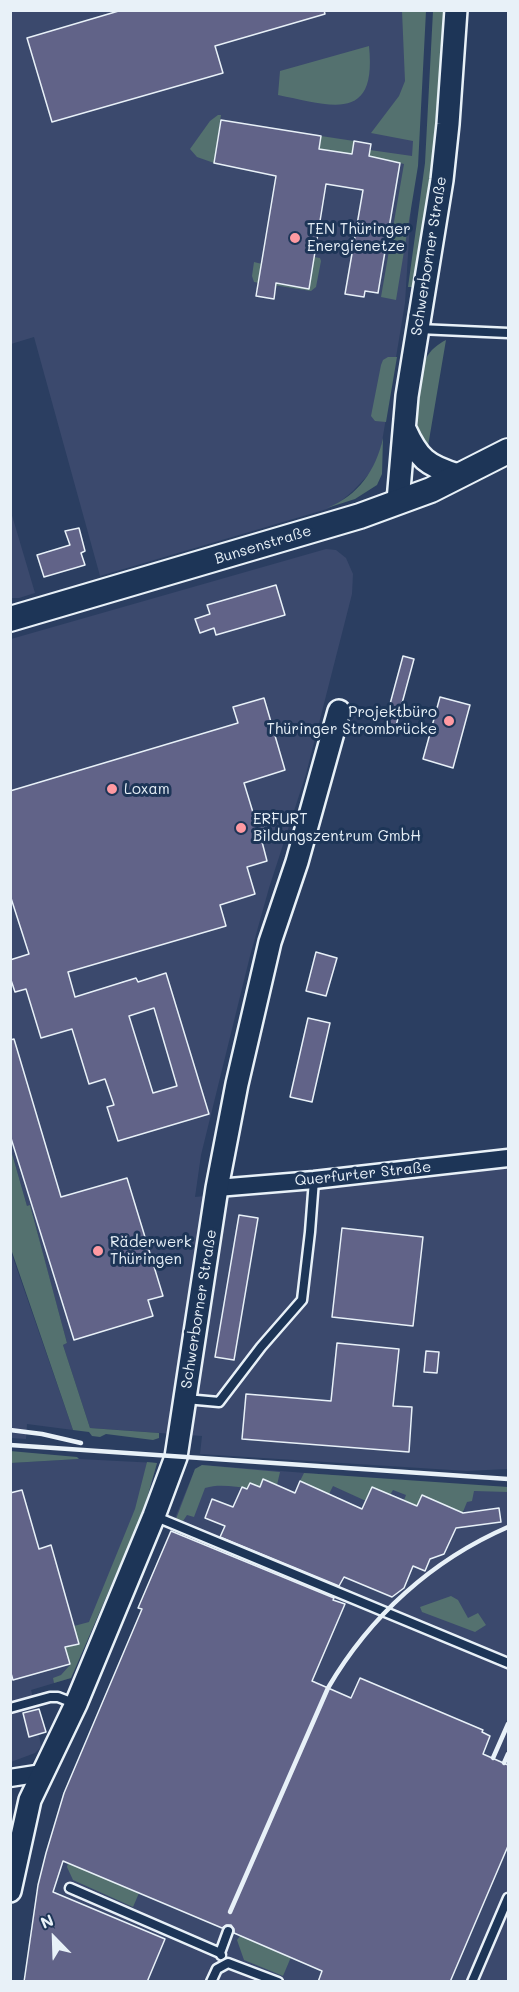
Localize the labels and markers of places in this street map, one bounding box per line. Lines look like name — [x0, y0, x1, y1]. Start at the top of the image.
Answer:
place label: TEN Thüringer Energienetze — [307, 220, 411, 255]
marker: TEN Thüringer Energienetze — [288, 231, 302, 245]
place label: Projektbüro Thüringer Strombrücke — [266, 703, 437, 738]
marker: Projektbüro Thüringer Strombrücke — [442, 714, 456, 728]
place label: Loxam — [124, 780, 170, 798]
marker: Loxam — [105, 782, 119, 796]
place label: ERFURT Bildungszentrum GmbH — [253, 810, 421, 845]
marker: ERFURT Bildungszentrum GmbH — [234, 821, 248, 835]
place label: Räderwerk Thüringen — [110, 1233, 192, 1268]
marker: Räderwerk Thüringen — [91, 1244, 105, 1258]

